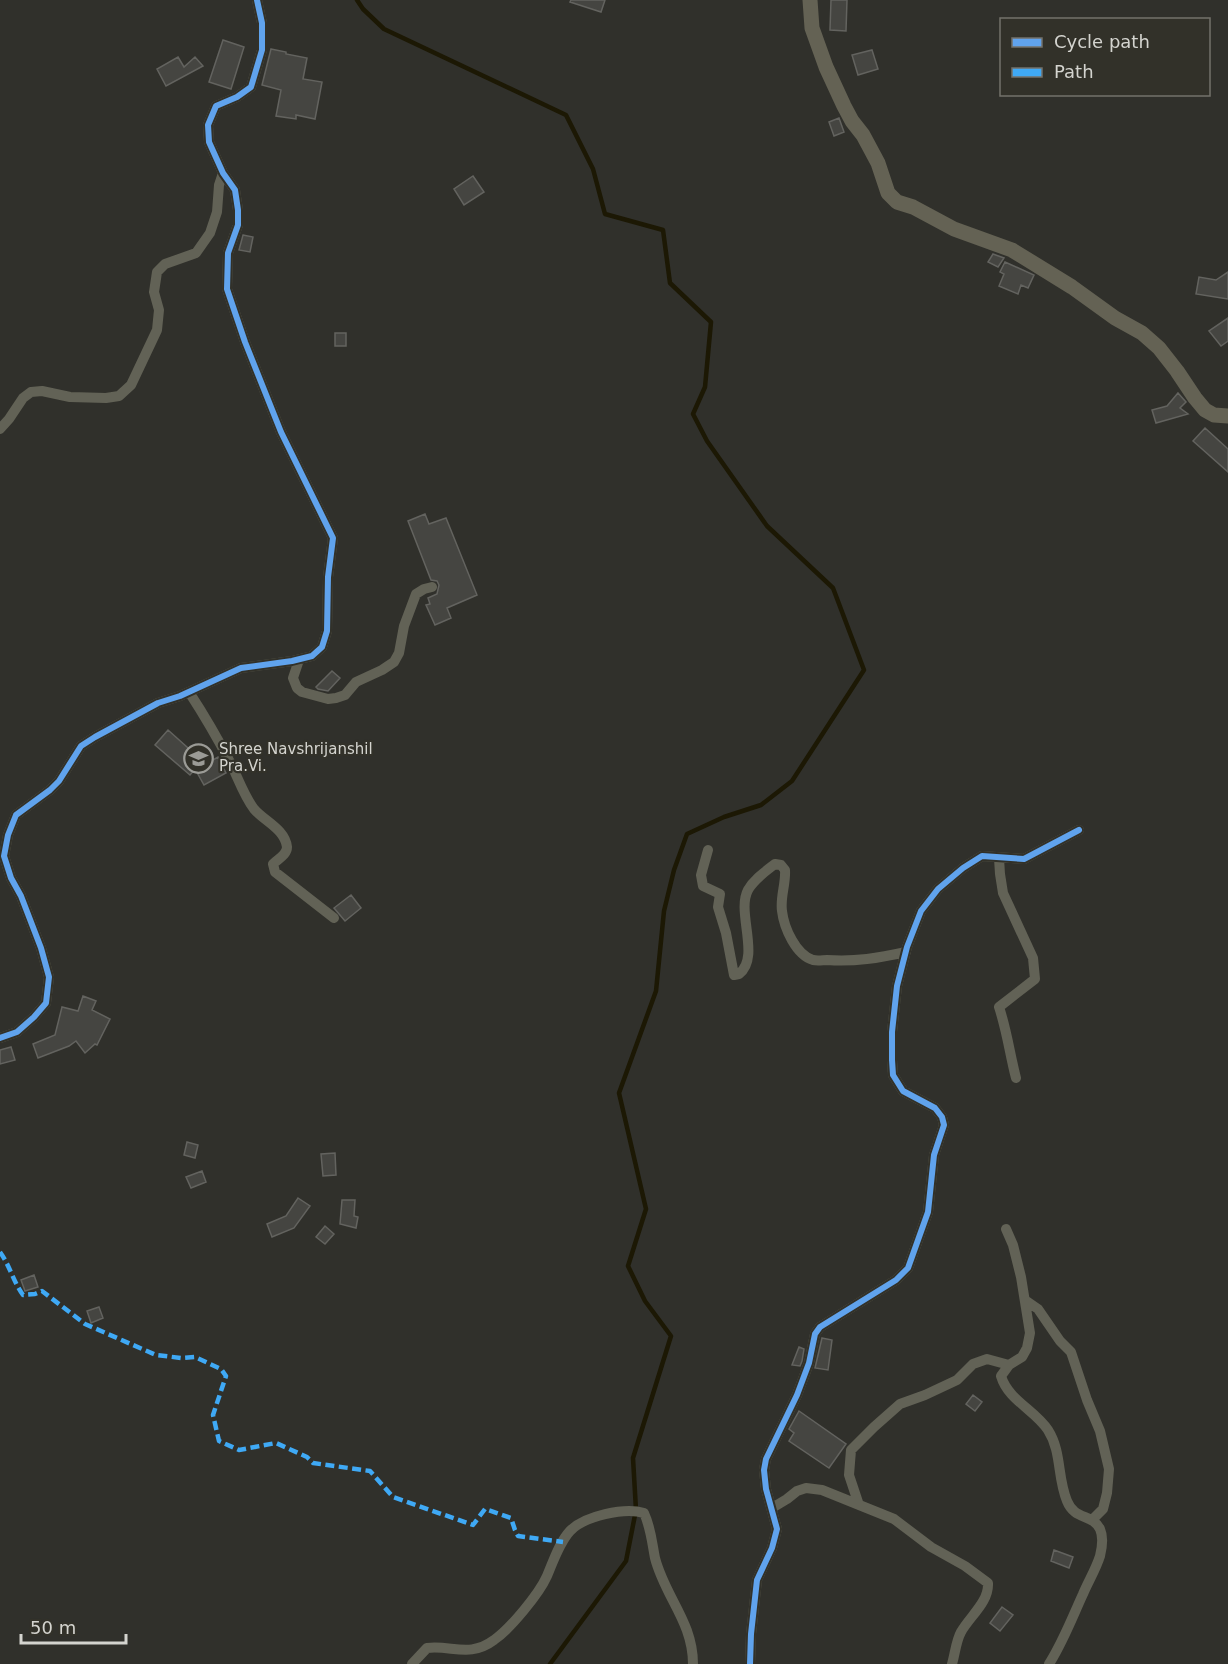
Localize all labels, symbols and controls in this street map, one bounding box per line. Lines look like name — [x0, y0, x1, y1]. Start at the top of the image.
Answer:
legend — [1000, 18, 1210, 96]
text: Cycle path — [1054, 31, 1150, 52]
text: Path — [1054, 61, 1094, 82]
place label: Shree Navshrijanshil Pra.Vi. — [219, 740, 373, 775]
school or university icon: Shree Navshrijanshil Pra.Vi. — [182, 742, 214, 774]
scale bar — [21, 1607, 126, 1645]
text: 50 m — [30, 1617, 76, 1638]

